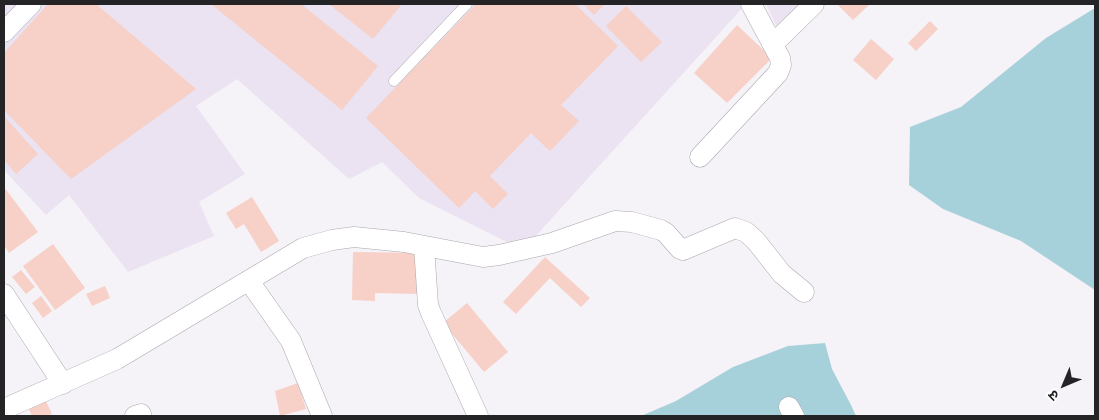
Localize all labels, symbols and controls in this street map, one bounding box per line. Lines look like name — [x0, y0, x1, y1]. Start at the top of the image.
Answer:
north arrow — [1039, 360, 1089, 410]
text: उ — [1043, 386, 1063, 406]

